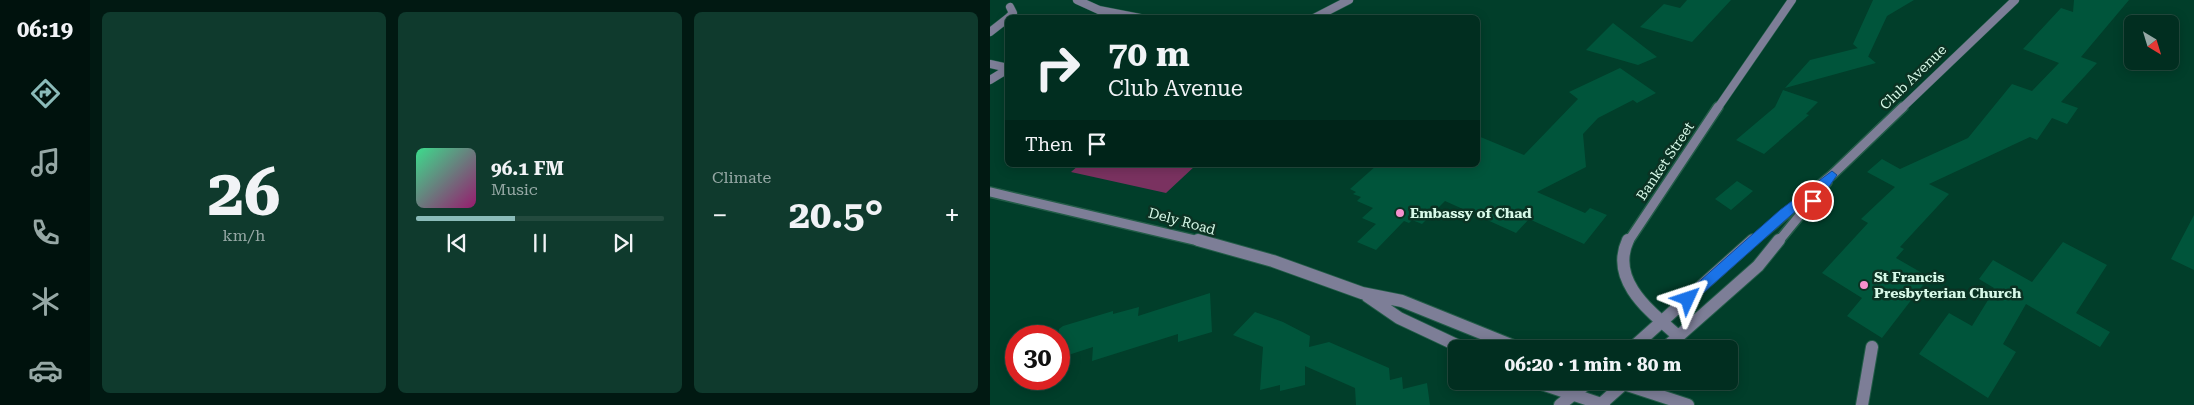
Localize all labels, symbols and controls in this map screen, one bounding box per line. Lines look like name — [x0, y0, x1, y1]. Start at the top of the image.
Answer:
north arrow — [2124, 15, 2179, 70]
map controls — [2124, 15, 2179, 70]
text: 06:19 — [17, 17, 73, 42]
text: 70 m — [1108, 34, 1190, 75]
icon: right — [1025, 35, 1090, 100]
street label: Club Avenue — [1877, 41, 1950, 113]
icon: directions — [28, 76, 63, 111]
text: Club Avenue — [1108, 76, 1243, 101]
street label: Banket Street — [1633, 119, 1697, 203]
icon: arrive — [1083, 130, 1111, 158]
text: Then — [1025, 133, 1073, 156]
icon: music — [28, 145, 63, 180]
text: 26 — [208, 155, 280, 231]
text: 96.1 FM — [491, 157, 564, 180]
text: Climate — [712, 168, 771, 187]
text: Music — [491, 180, 538, 199]
pin — [1792, 180, 1834, 222]
icon: arrive — [1799, 187, 1827, 215]
text: 20.5° — [789, 193, 883, 237]
text: − — [712, 199, 728, 232]
text: + — [944, 199, 960, 232]
street label: Dely Road — [1147, 204, 1217, 238]
place label: Embassy of Chad — [1410, 205, 1532, 221]
marker: Embassy of Chad — [1394, 207, 1406, 219]
icon: phone — [28, 215, 63, 250]
text: km/h — [223, 226, 265, 245]
icon: previous — [443, 229, 471, 257]
icon: pause — [526, 229, 554, 257]
icon: next — [609, 229, 637, 257]
place label: St Francis Presbyterian Church — [1874, 269, 2022, 301]
position arrow — [1661, 272, 1713, 324]
marker: St Francis Presbyterian Church — [1858, 279, 1870, 291]
icon: climate — [28, 284, 63, 319]
speed limit sign: 30 — [1005, 325, 1070, 390]
icon: car — [28, 353, 63, 388]
text: 06:20 · 1 min · 80 m — [1505, 353, 1681, 376]

